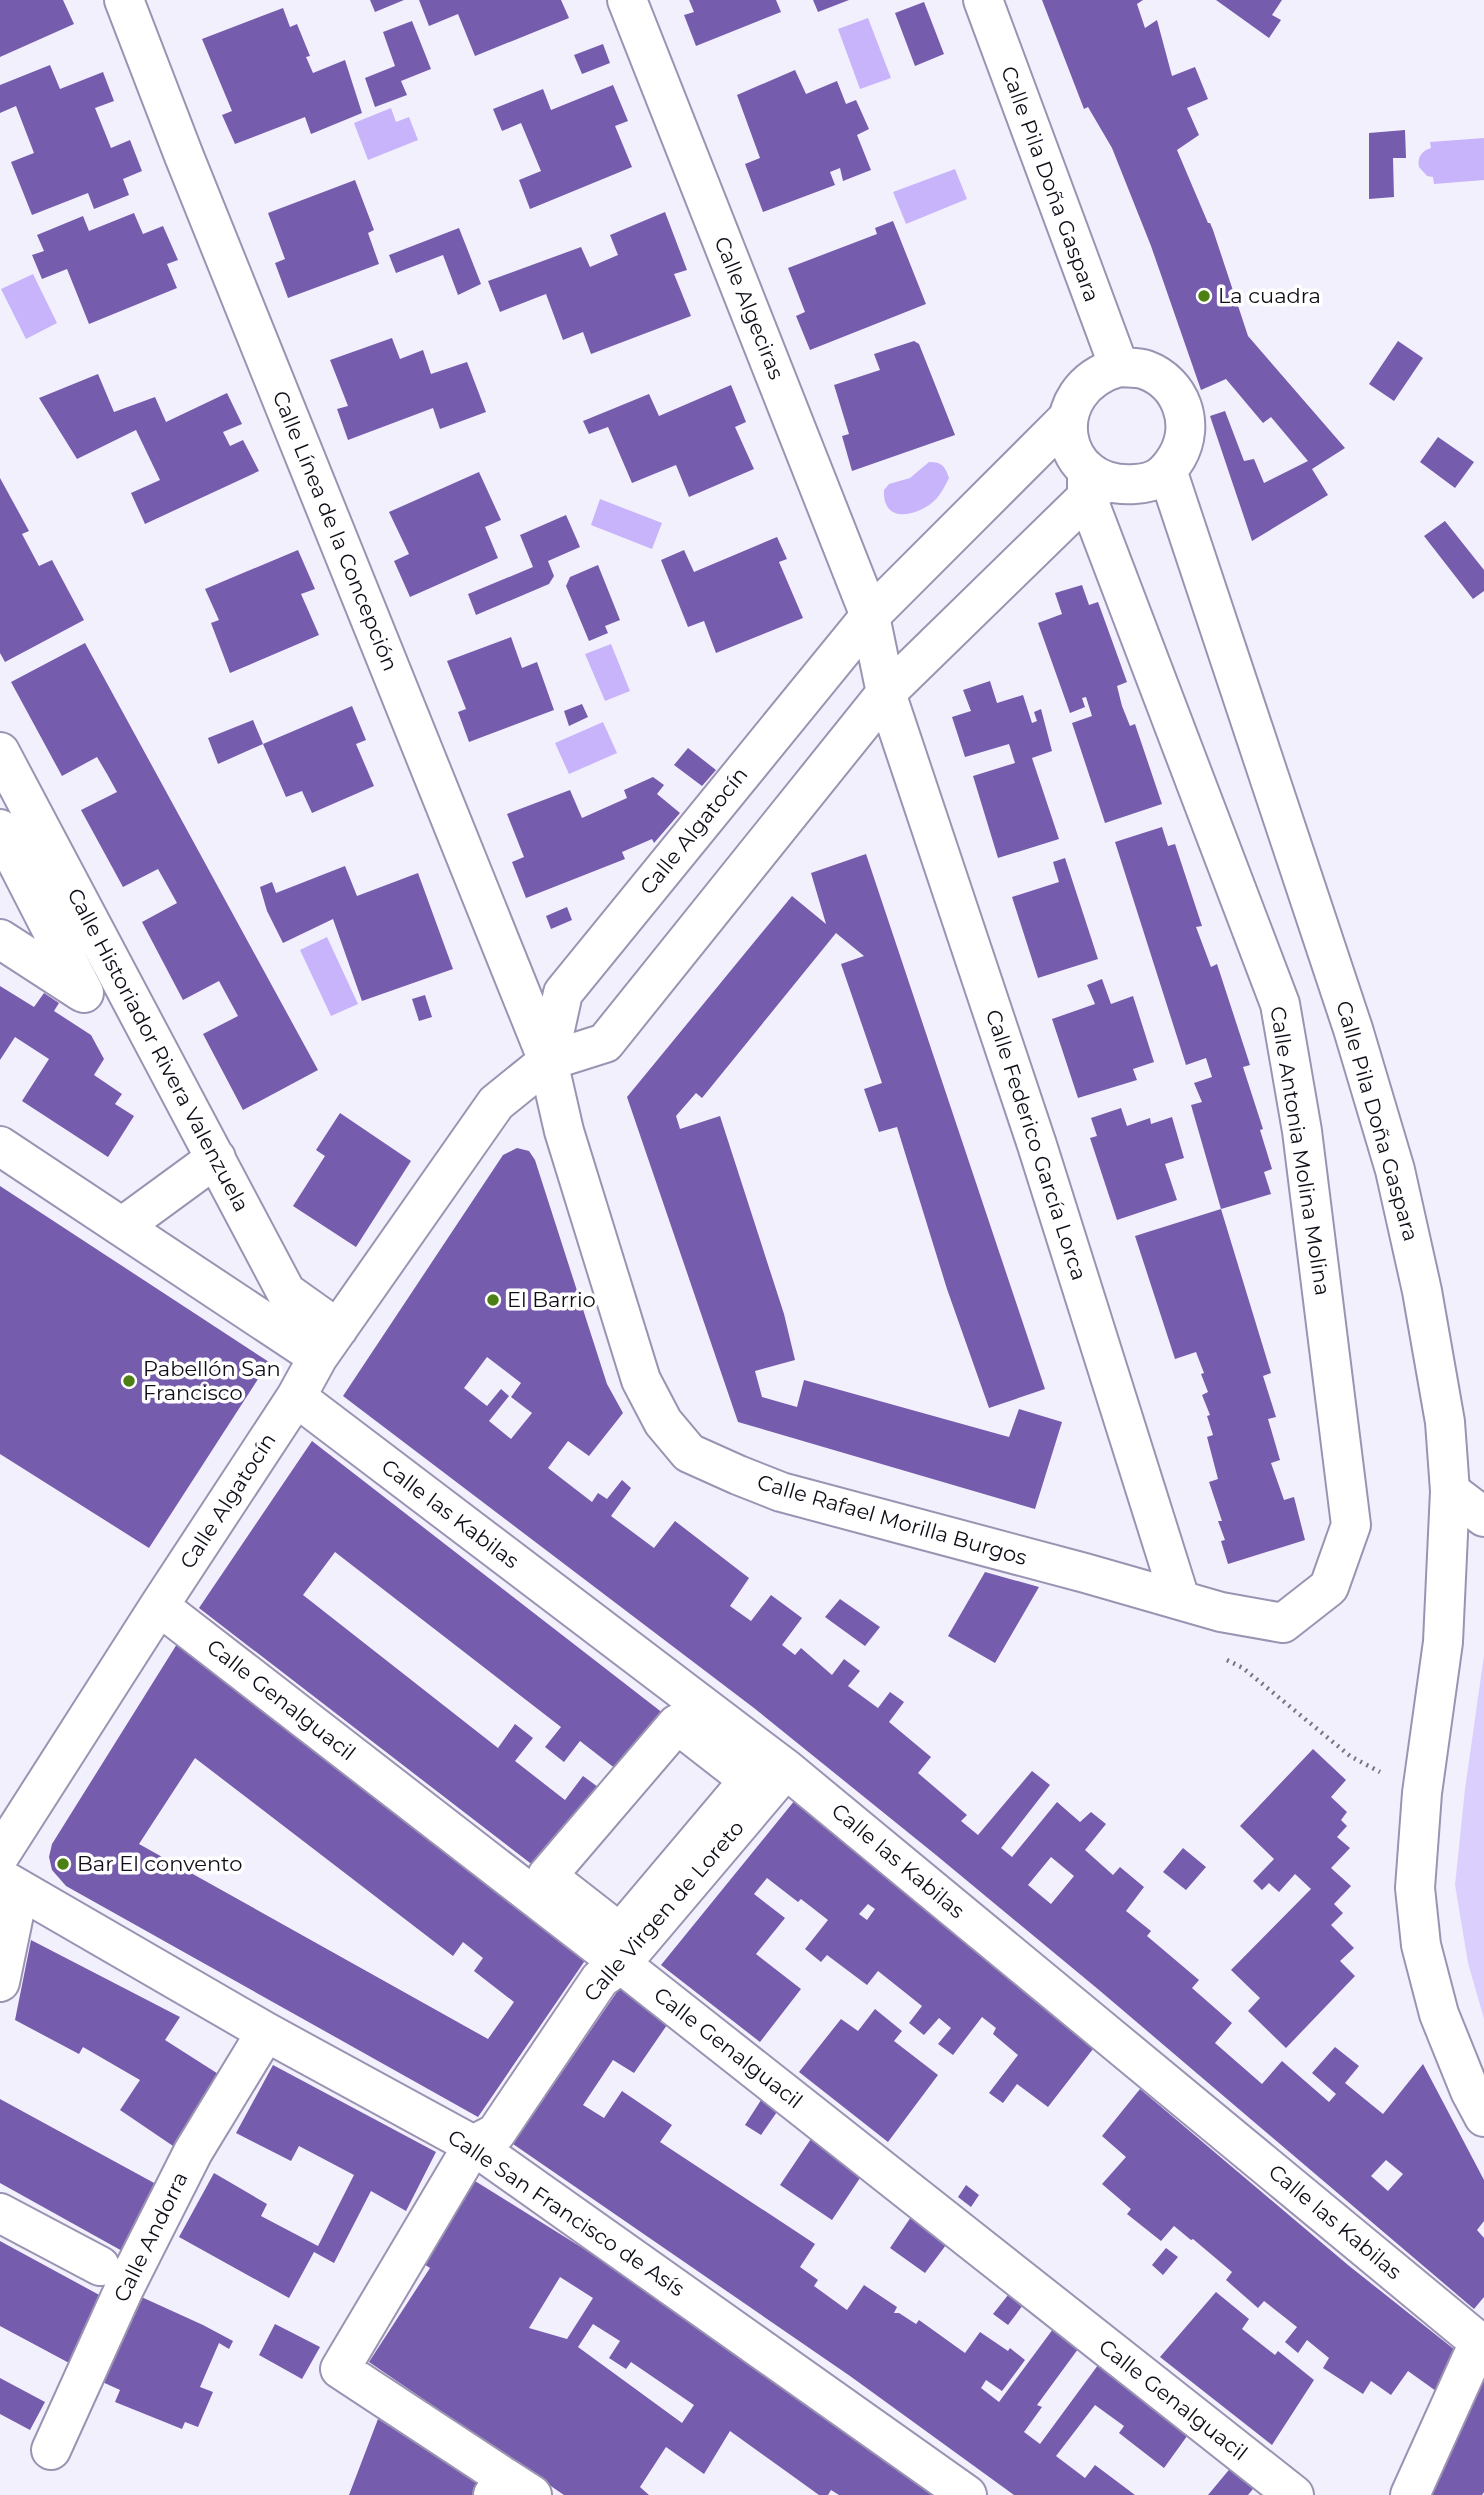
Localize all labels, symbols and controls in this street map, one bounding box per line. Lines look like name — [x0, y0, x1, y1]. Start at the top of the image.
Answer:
street label: Calle Pila Doña Gaspara — [996, 63, 1105, 305]
street label: Calle Algeciras — [709, 233, 790, 383]
place label: La cuadra — [1218, 283, 1321, 308]
marker: La cuadra — [1196, 288, 1212, 304]
street label: Calle Línea de la Concepción — [268, 387, 403, 675]
street label: Calle Algatocín — [635, 762, 753, 900]
street label: Calle Historiador Rivera Valenzuela — [62, 884, 255, 1216]
street label: Calle Pila Doña Gaspara — [1331, 998, 1424, 1244]
street label: Calle Antonia Molina Molina — [1265, 1004, 1336, 1297]
street label: Calle Federico García Lorca — [981, 1006, 1092, 1283]
place label: El Barrio — [507, 1287, 596, 1312]
marker: El Barrio — [485, 1292, 501, 1308]
place label: Pabellón San Francisco — [143, 1356, 281, 1405]
marker: Pabellón San Francisco — [121, 1373, 137, 1389]
street label: Calle Algatocín — [174, 1428, 281, 1573]
street label: Calle las Kabilas — [377, 1454, 524, 1573]
street label: Calle Rafael Morilla Burgos — [754, 1469, 1030, 1570]
street label: Calle Genalguacil — [202, 1634, 361, 1765]
street label: Calle las Kabilas — [827, 1798, 970, 1923]
street label: Calle Virgen de Loreto — [578, 1815, 749, 2006]
place label: Bar El convento — [77, 1851, 242, 1876]
marker: Bar El convento — [55, 1856, 71, 1872]
street label: Calle Genalguacil — [649, 1982, 808, 2113]
street label: Calle San Francisco de Asís — [443, 2124, 689, 2301]
street label: Calle las Kabilas — [1264, 2159, 1407, 2284]
street label: Calle Andorra — [108, 2168, 193, 2306]
street label: Calle Genalguacil — [1094, 2334, 1253, 2465]

